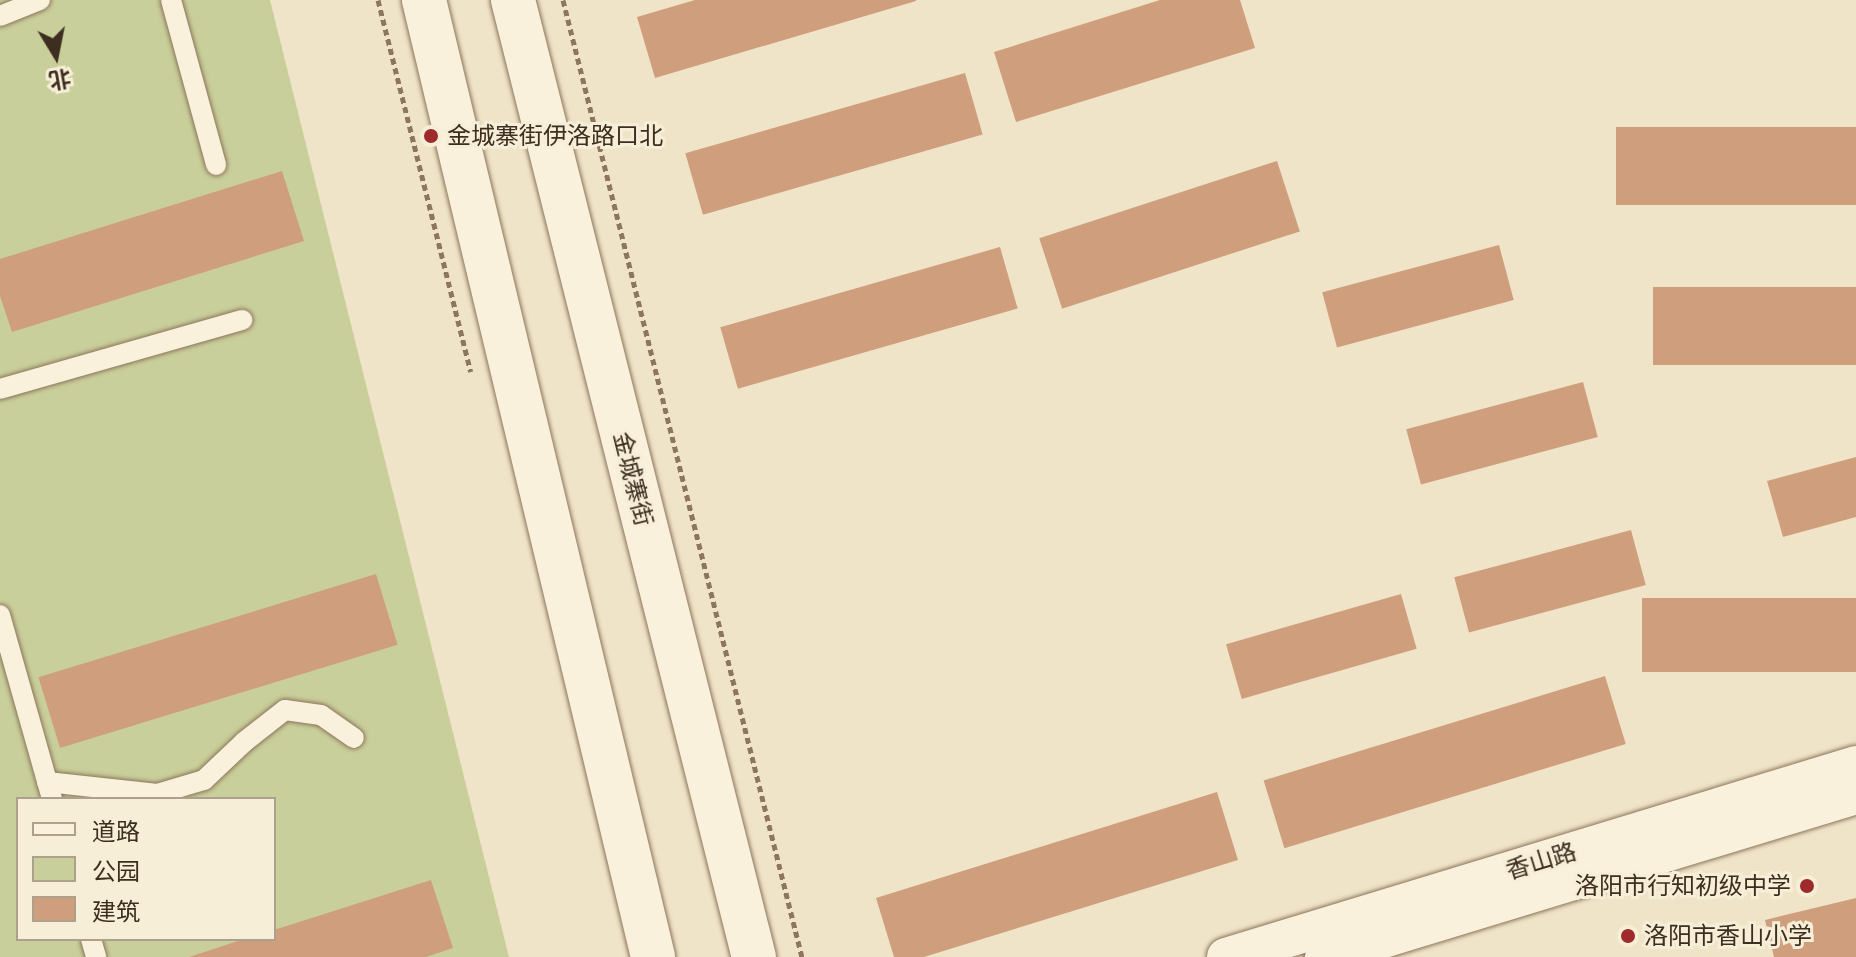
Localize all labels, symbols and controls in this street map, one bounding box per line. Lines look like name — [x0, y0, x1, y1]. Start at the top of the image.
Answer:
north arrow — [16, 16, 96, 96]
text: 北 — [47, 64, 74, 96]
place label: 金城寨街伊洛路口北 — [447, 122, 663, 150]
marker: 金城寨街伊洛路口北 — [422, 127, 440, 145]
street label: 金城寨街 — [607, 429, 659, 529]
legend — [16, 797, 276, 941]
text: 道路 — [92, 815, 140, 847]
street label: 香山路 — [1502, 837, 1580, 885]
text: 公园 — [92, 855, 140, 887]
place label: 洛阳市行知初级中学 — [1575, 872, 1791, 900]
marker: 洛阳市行知初级中学 — [1798, 877, 1816, 895]
text: 建筑 — [92, 895, 140, 927]
place label: 洛阳市香山小学 — [1644, 922, 1812, 950]
marker: 洛阳市香山小学 — [1619, 927, 1637, 945]

